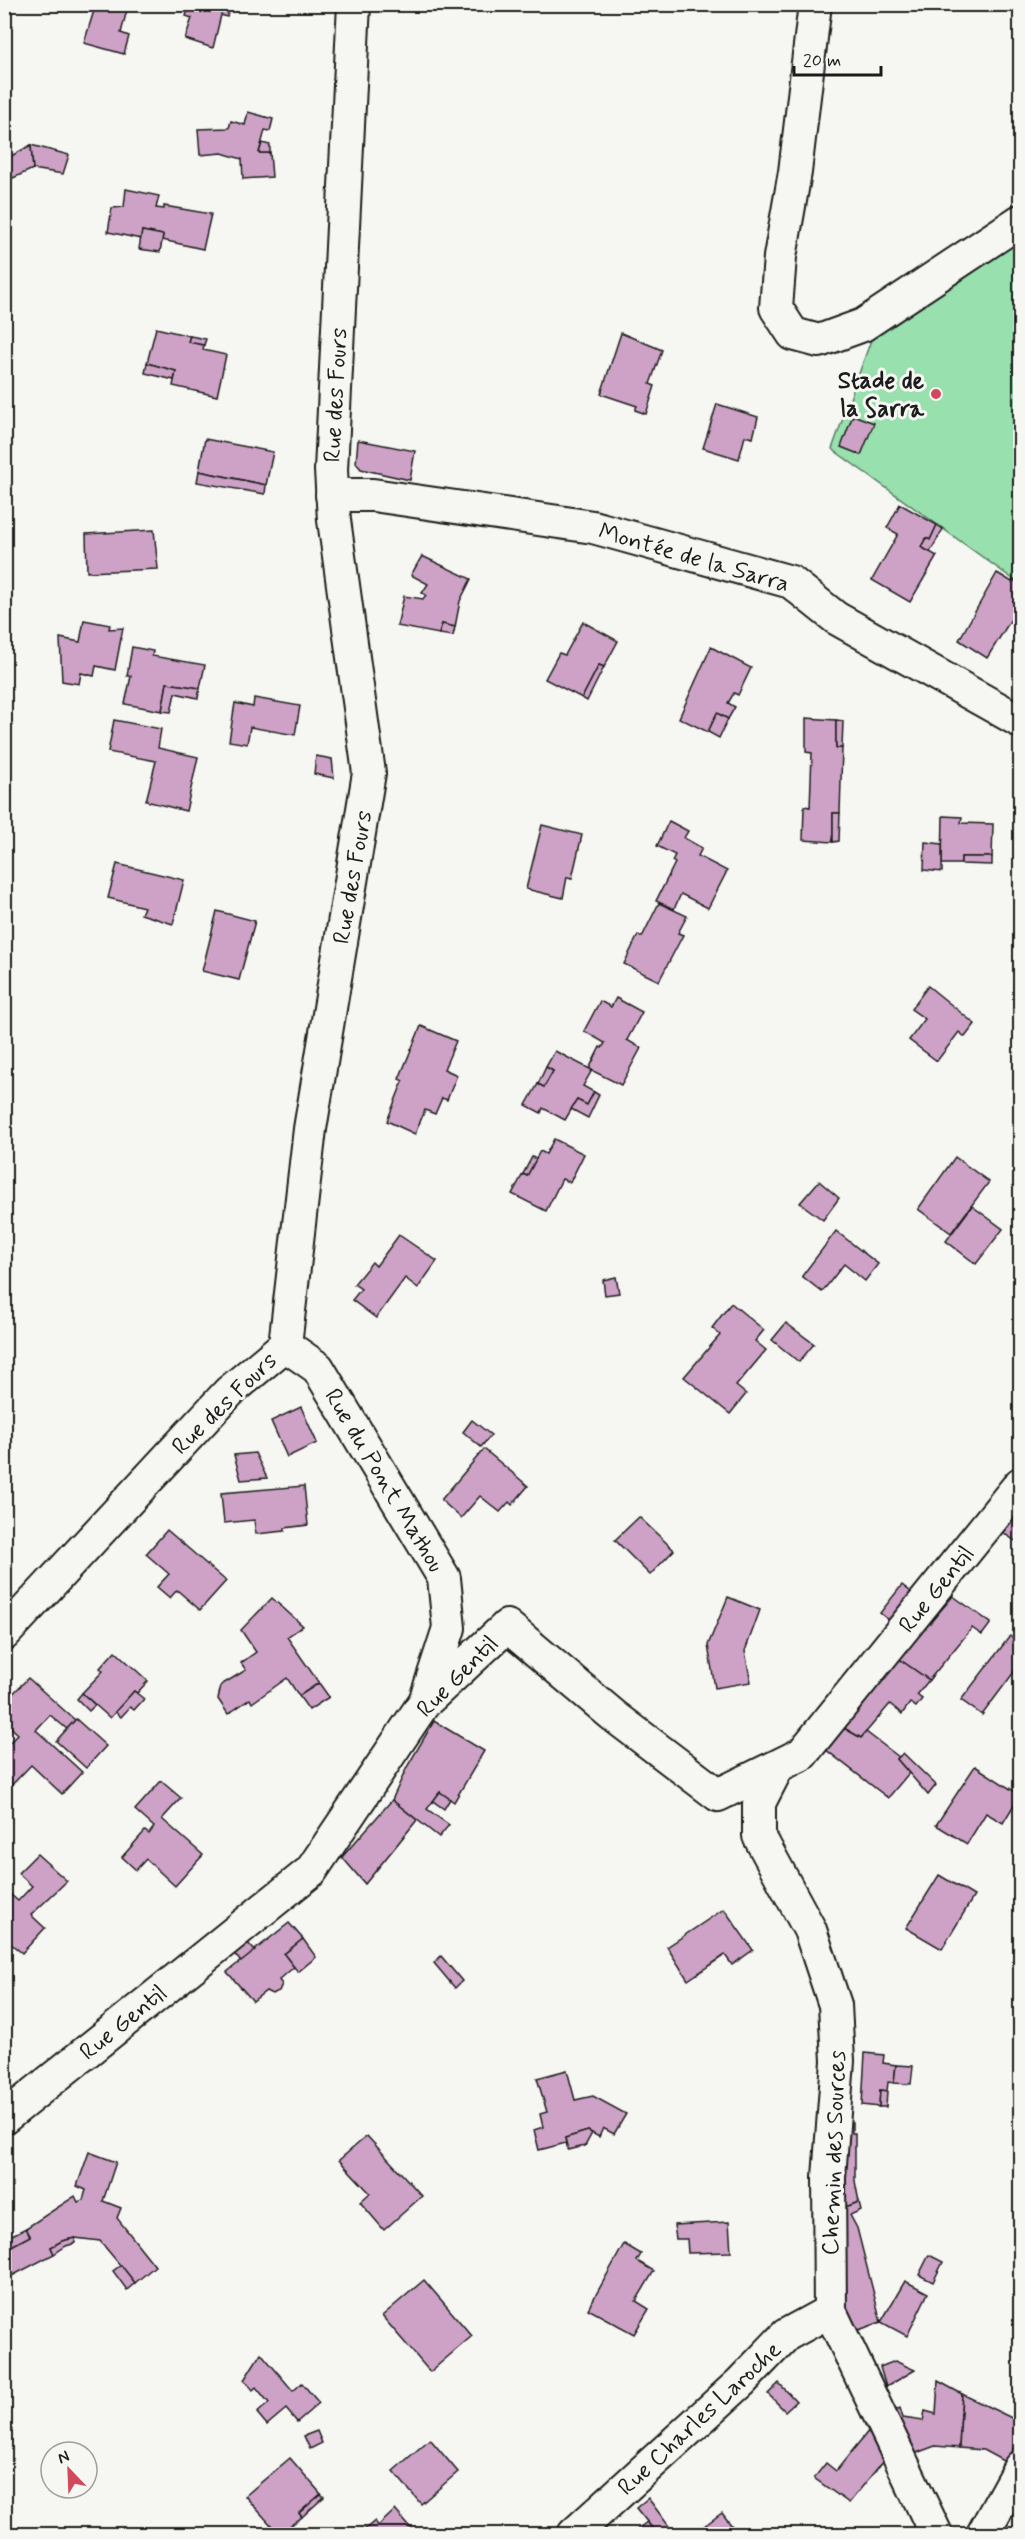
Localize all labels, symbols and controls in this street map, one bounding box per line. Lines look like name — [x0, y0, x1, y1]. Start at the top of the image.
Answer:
scale bar — [794, 39, 881, 77]
text: 20 m — [803, 49, 841, 73]
street label: Rue des Fours — [317, 327, 356, 463]
place label: Stade de la Sarra — [838, 366, 925, 425]
marker: Stade de la Sarra — [929, 387, 943, 401]
street label: Montée de la Sarra — [595, 516, 793, 600]
street label: Rue des Fours — [326, 808, 381, 946]
street label: Rue des Fours — [166, 1346, 285, 1462]
street label: Rue du Pont Mathou — [317, 1383, 451, 1578]
street label: Rue Gentil — [892, 1540, 982, 1640]
street label: Rue Gentil — [410, 1629, 506, 1725]
street label: Rue Gentil — [74, 1978, 174, 2068]
street label: Chemin des Sources — [815, 2050, 854, 2256]
street label: Rue Charles Laroche — [612, 2335, 789, 2503]
north arrow — [39, 2440, 99, 2500]
text: N — [55, 2446, 73, 2469]

